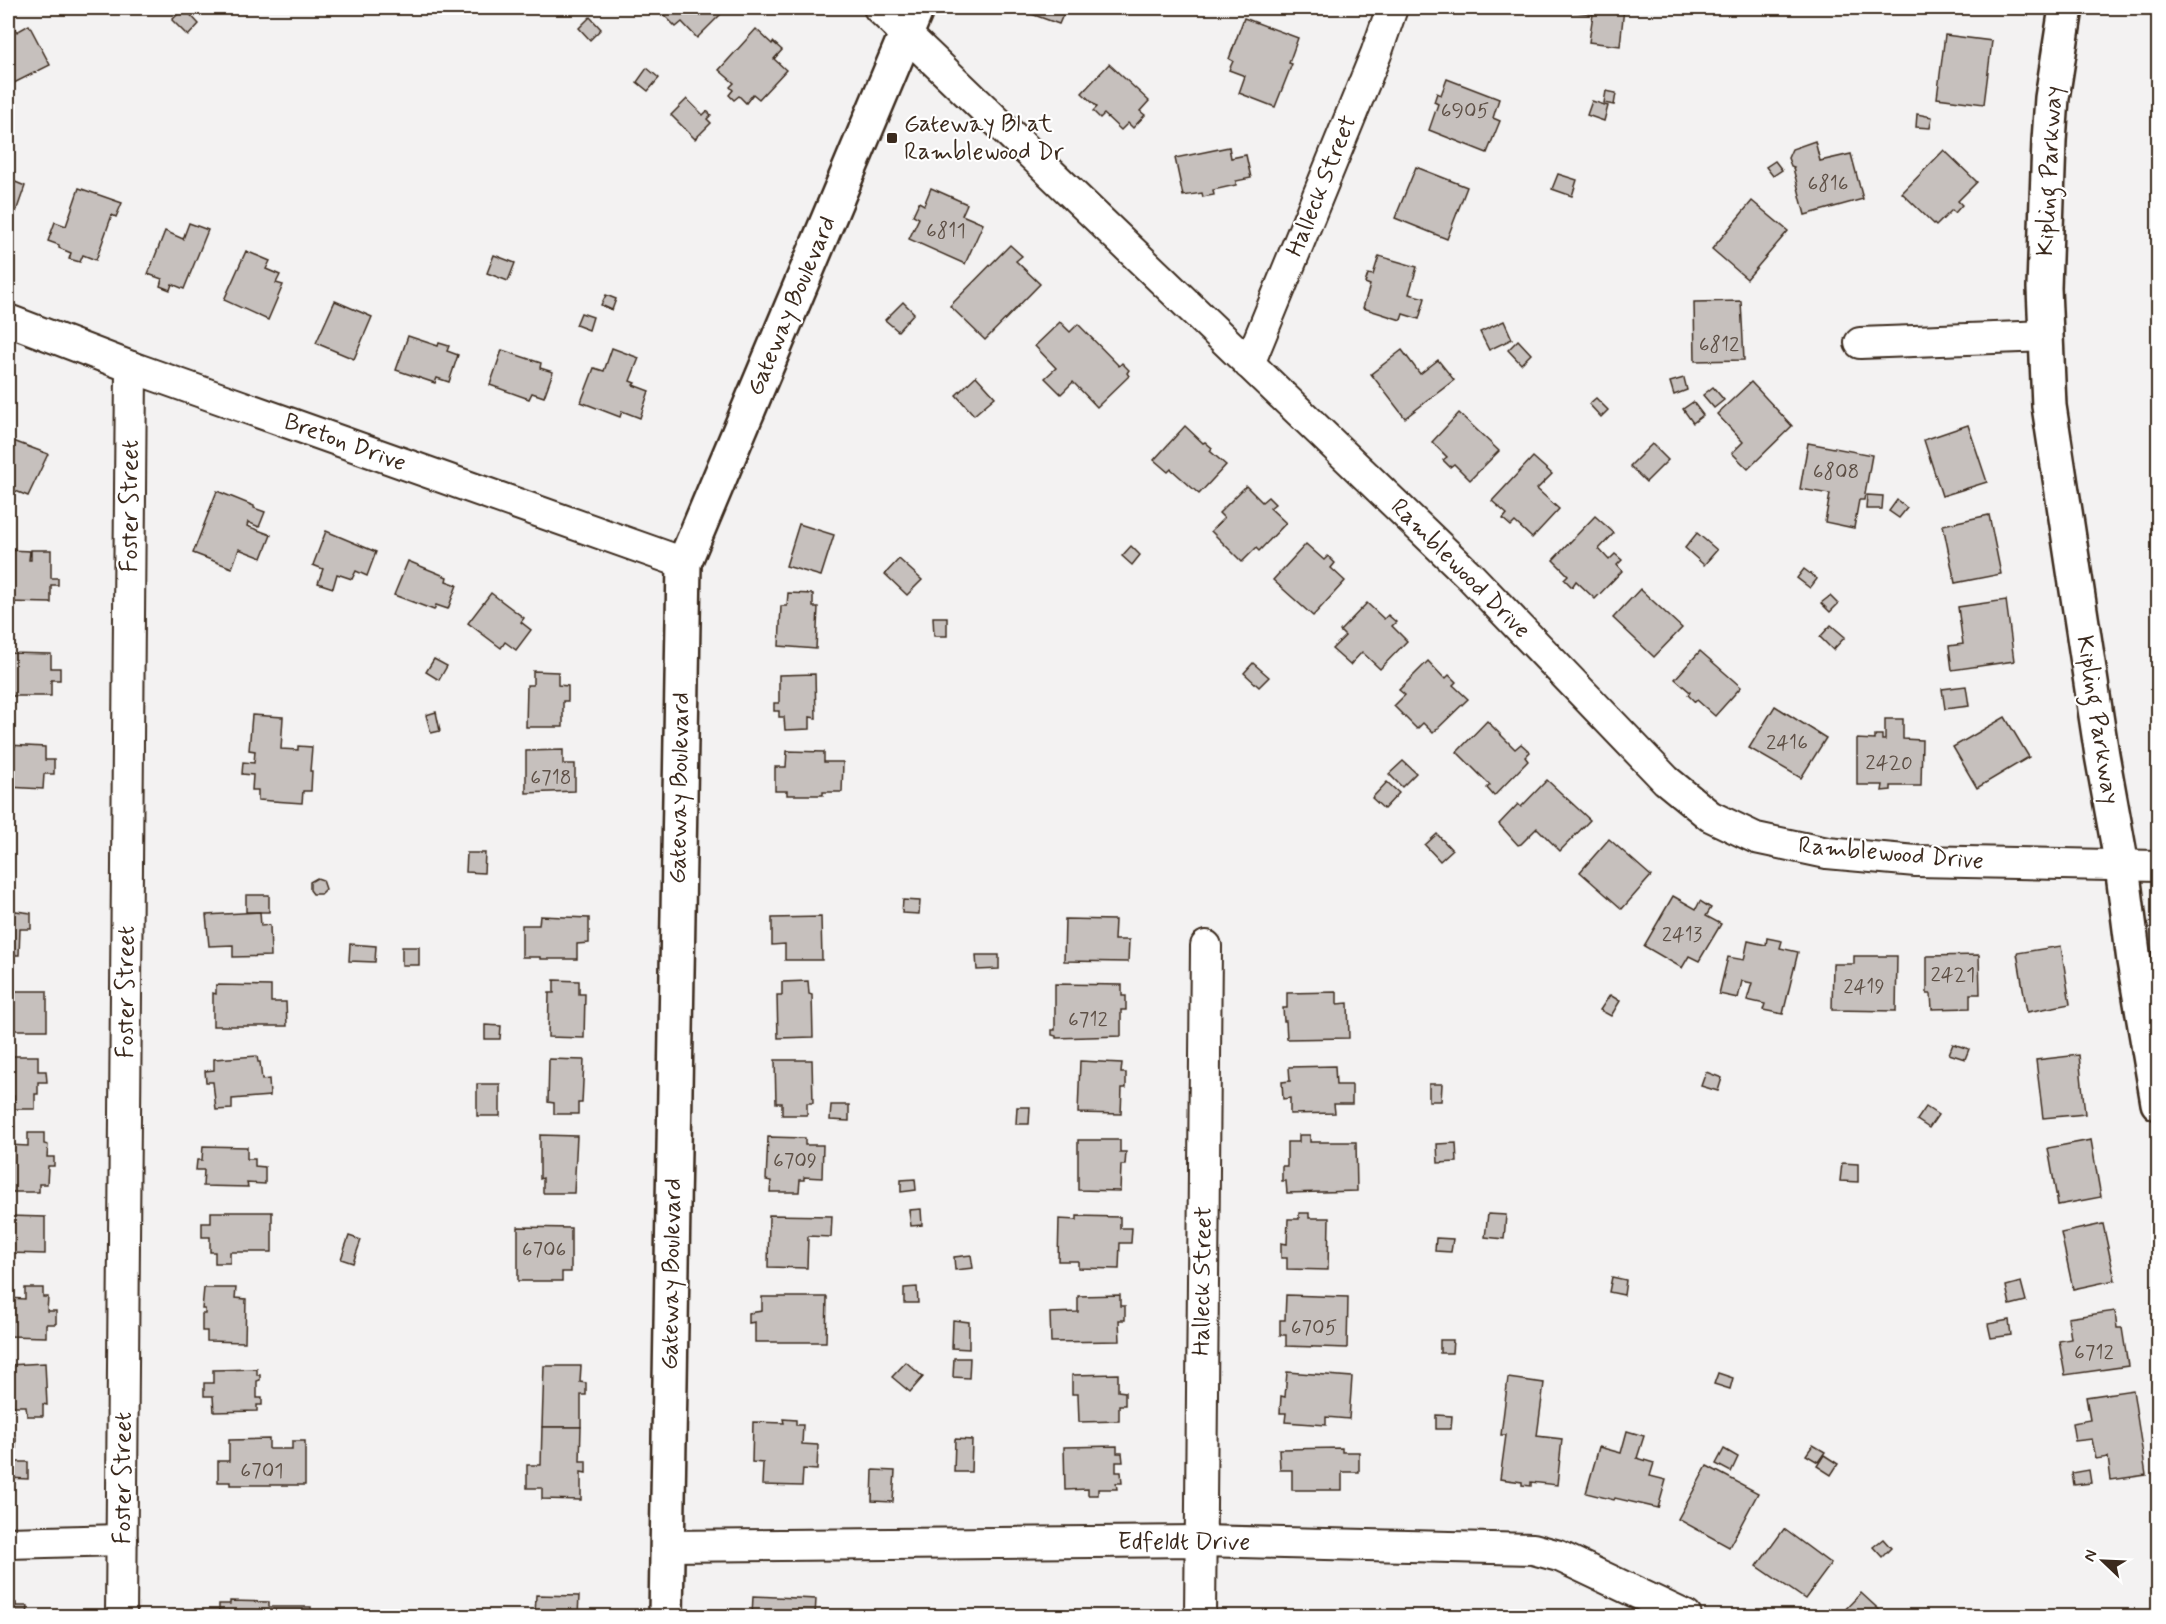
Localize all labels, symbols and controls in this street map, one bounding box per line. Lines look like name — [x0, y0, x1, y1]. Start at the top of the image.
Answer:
street label: Kipling Parkway — [2030, 85, 2073, 257]
house number: 6905 — [1441, 97, 1489, 125]
place label: Gateway Bl at Ramblewood Dr — [904, 109, 1064, 168]
street label: Halleck Street — [1280, 111, 1364, 261]
marker: Gateway Bl at Ramblewood Dr — [885, 131, 899, 145]
house number: 6816 — [1807, 170, 1849, 198]
street label: Gateway Boulevard — [740, 212, 844, 400]
house number: 6811 — [926, 217, 966, 245]
house number: 6812 — [1699, 331, 1739, 359]
street label: Breton Drive — [280, 407, 410, 479]
street label: Foster Street — [115, 440, 146, 572]
house number: 6808 — [1813, 458, 1859, 486]
street label: Ramblewood Drive — [1383, 492, 1537, 646]
street label: Kipling Parkway — [2065, 633, 2126, 807]
street label: Gateway Boulevard — [663, 692, 697, 884]
house number: 2416 — [1766, 729, 1808, 757]
house number: 2420 — [1865, 749, 1913, 777]
house number: 6718 — [530, 764, 572, 792]
street label: Ramblewood Drive — [1797, 830, 1985, 878]
house number: 2413 — [1662, 921, 1703, 949]
street label: Foster Street — [111, 926, 142, 1058]
house number: 2421 — [1931, 961, 1975, 989]
house number: 2419 — [1843, 973, 1885, 1001]
house number: 6712 — [1068, 1006, 1108, 1034]
house number: 6709 — [773, 1147, 817, 1175]
street label: Gateway Boulevard — [655, 1178, 689, 1370]
street label: Halleck Street — [1186, 1206, 1220, 1356]
house number: 6706 — [522, 1236, 566, 1264]
house number: 6705 — [1291, 1314, 1337, 1342]
house number: 6712 — [2074, 1339, 2114, 1367]
street label: Foster Street — [108, 1412, 139, 1544]
house number: 6701 — [240, 1457, 284, 1485]
street label: Edfeldt Drive — [1118, 1527, 1250, 1558]
north arrow — [2073, 1531, 2133, 1591]
text: N — [2079, 1547, 2102, 1565]

